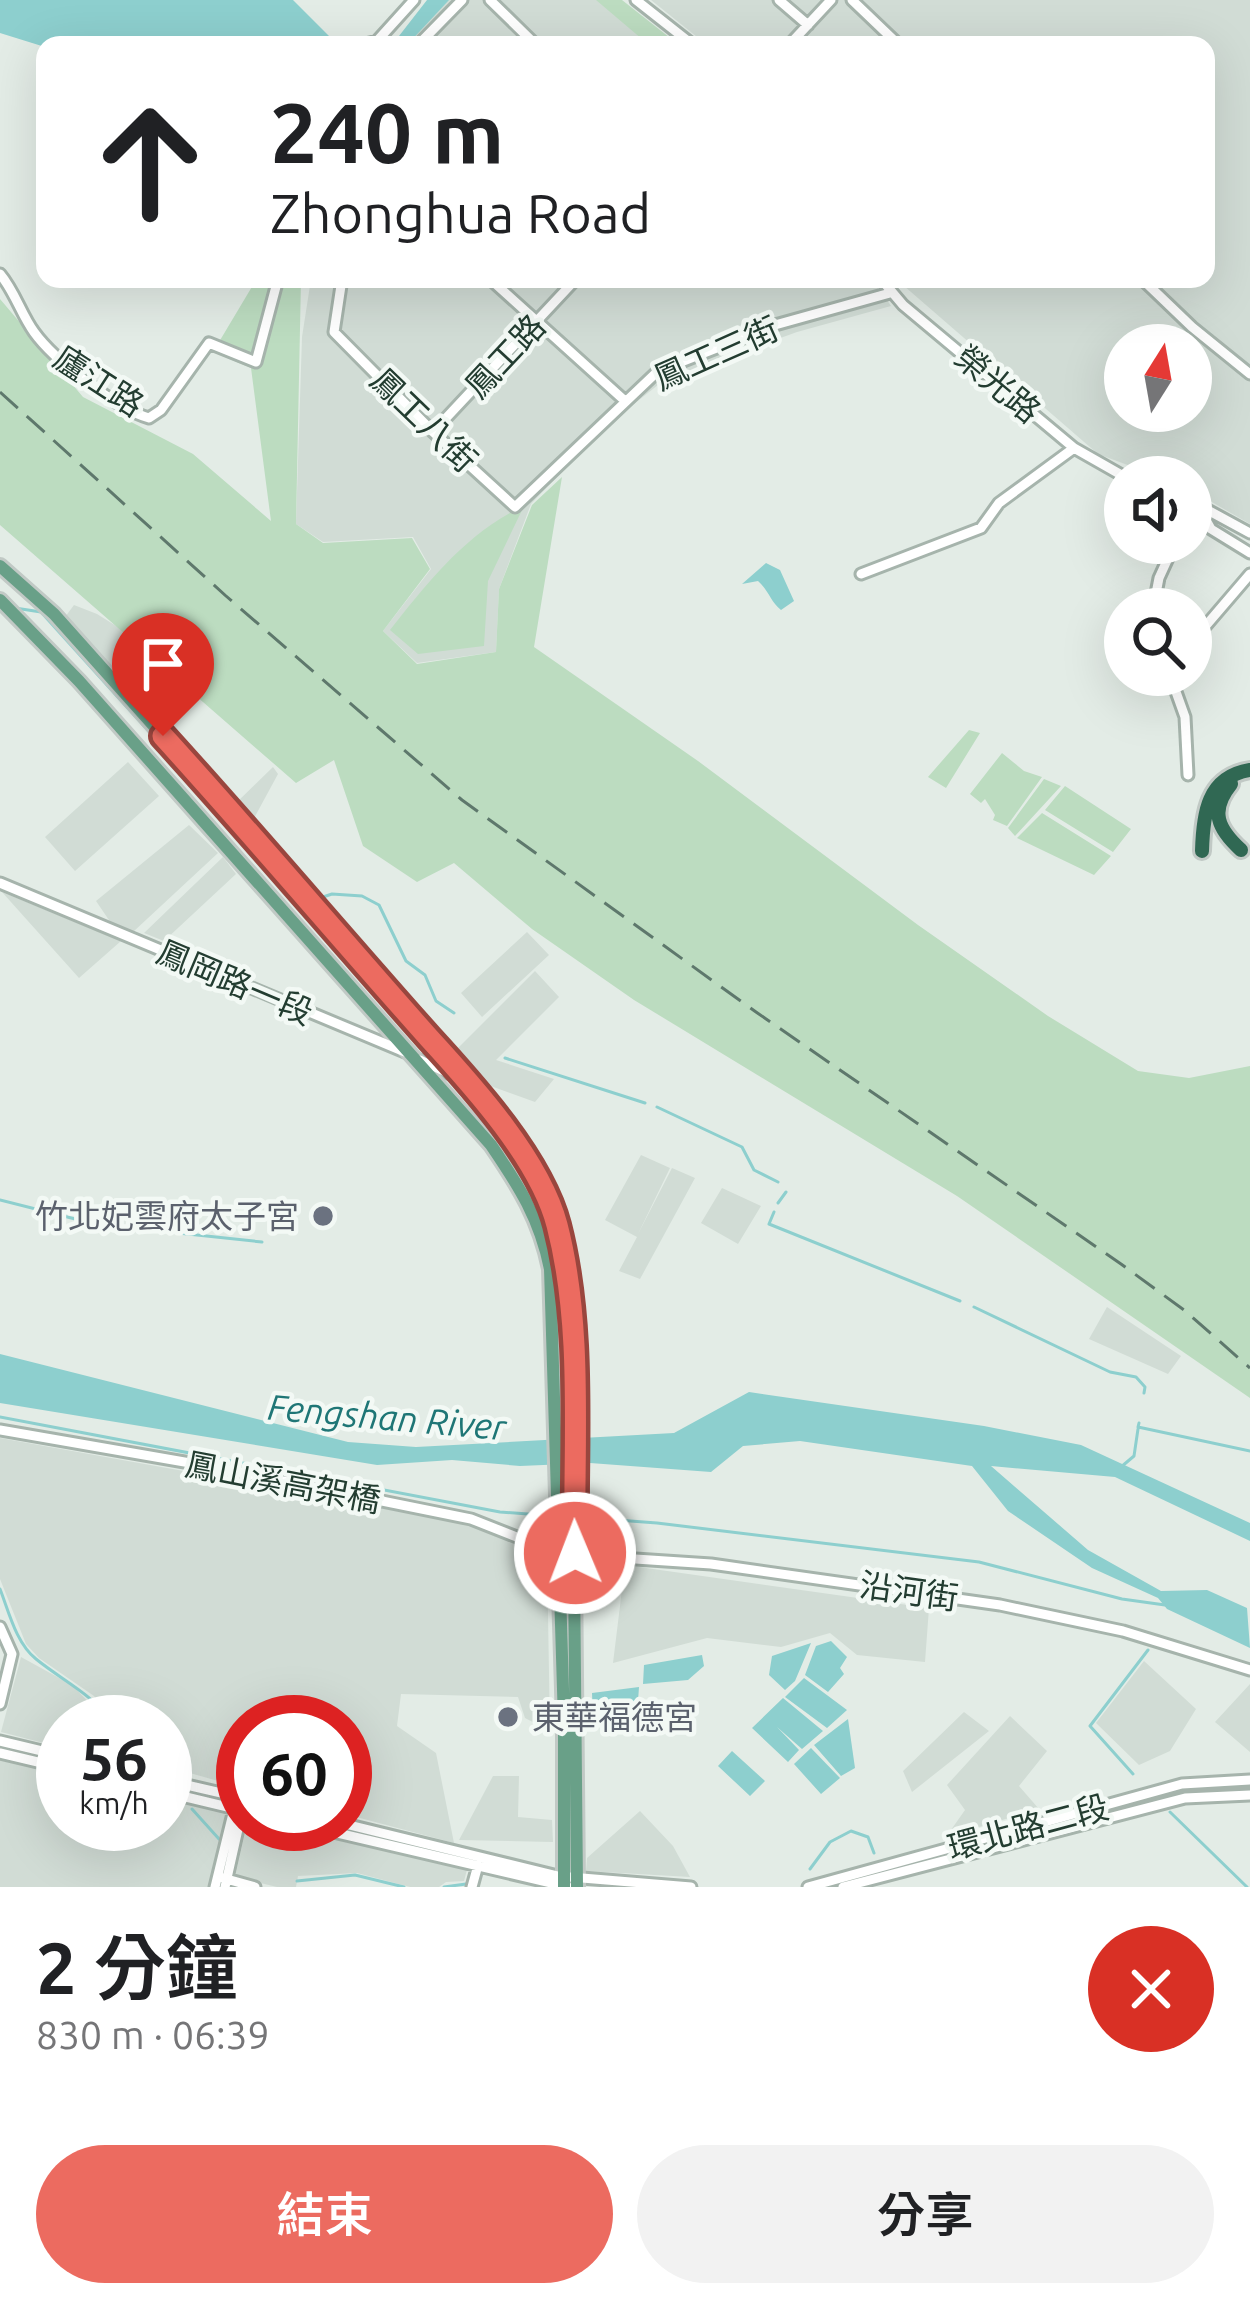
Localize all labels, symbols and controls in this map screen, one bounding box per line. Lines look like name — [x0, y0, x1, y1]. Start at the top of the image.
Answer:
icon: ahead — [72, 84, 228, 240]
text: 240 m — [270, 85, 504, 179]
text: Zhonghua Road — [270, 183, 651, 243]
street label: 鳳工路 — [457, 307, 552, 404]
street label: 鳳工三街 — [648, 309, 784, 396]
north arrow — [1104, 324, 1212, 432]
map controls — [1104, 324, 1212, 696]
street label: 廬江路 — [48, 338, 151, 423]
street label: 榮光路 — [949, 338, 1048, 430]
street label: 鳳工八街 — [364, 360, 485, 479]
button: sound — [1104, 456, 1212, 564]
button: search — [1104, 588, 1212, 696]
pin — [112, 613, 214, 736]
icon: arrive — [130, 631, 196, 697]
street label: 鳳岡路一段 — [152, 932, 318, 1031]
place label: 竹北妃雲府太子宮 — [35, 1197, 299, 1234]
marker: 竹北妃雲府太子宮 — [310, 1203, 336, 1229]
water label: Fengshan River — [266, 1386, 509, 1447]
street label: 鳳山溪高架橋 — [182, 1444, 384, 1519]
position arrow — [512, 1490, 638, 1616]
street label: 沿河街 — [857, 1565, 961, 1616]
speed limit sign: 60 — [216, 1695, 372, 1851]
place label: 東華福德宮 — [532, 1698, 697, 1735]
marker: 東華福德宮 — [495, 1704, 521, 1730]
text: 56 — [80, 1724, 148, 1791]
text: km/h — [79, 1786, 149, 1820]
street label: 環北路二段 — [943, 1787, 1112, 1866]
button: close — [1088, 1926, 1214, 2052]
text: 2 分鐘 — [36, 1927, 238, 2008]
text: 830 m · 06:39 — [36, 2013, 270, 2056]
button: 結束 — [36, 2145, 613, 2283]
button: 分享 — [637, 2145, 1214, 2283]

